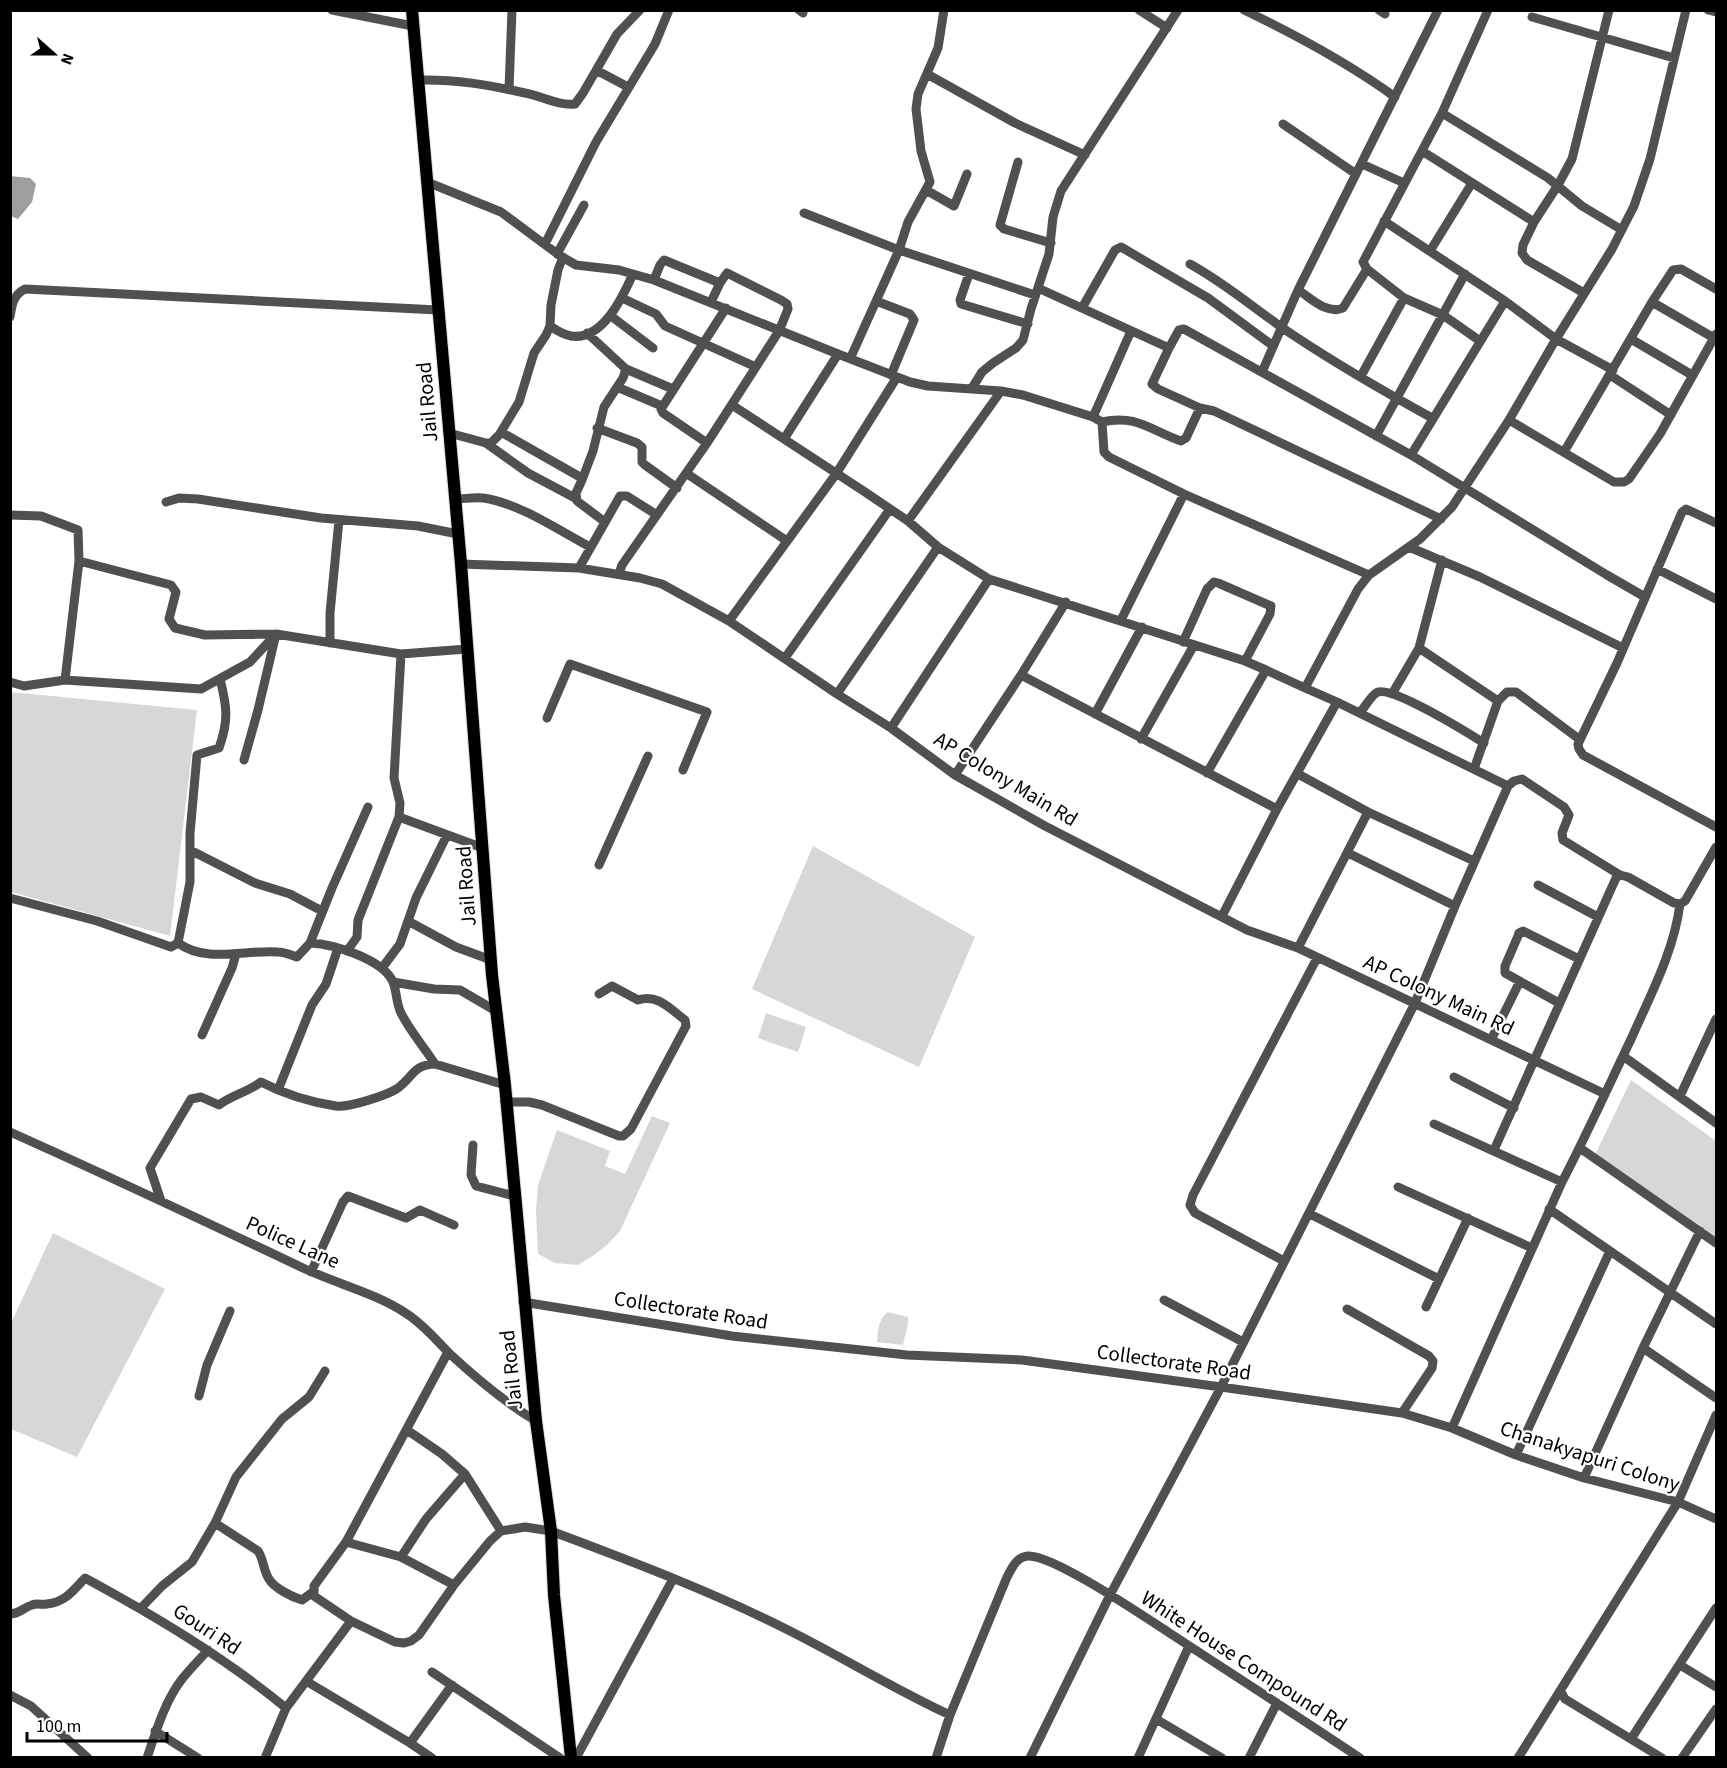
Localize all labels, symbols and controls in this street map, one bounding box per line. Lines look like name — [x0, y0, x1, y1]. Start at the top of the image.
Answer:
north arrow — [24, 24, 84, 84]
text: N — [55, 50, 79, 68]
street label: Jail Road — [409, 361, 445, 443]
street label: AP Colony Main Rd — [928, 724, 1084, 834]
street label: Jail Road — [448, 845, 484, 927]
street label: AP Colony Main Rd — [1359, 947, 1519, 1043]
street label: Police Lane — [241, 1208, 345, 1276]
street label: Collectorate Road — [612, 1283, 770, 1337]
street label: Jail Road — [492, 1328, 530, 1412]
street label: Collectorate Road — [1095, 1336, 1253, 1388]
street label: Chanakyapuri Colony — [1496, 1413, 1684, 1499]
street label: White House Compound Rd — [1135, 1583, 1353, 1739]
street label: Gouri Rd — [167, 1596, 247, 1662]
scale bar — [27, 1705, 166, 1743]
text: 100 m — [36, 1714, 81, 1739]

